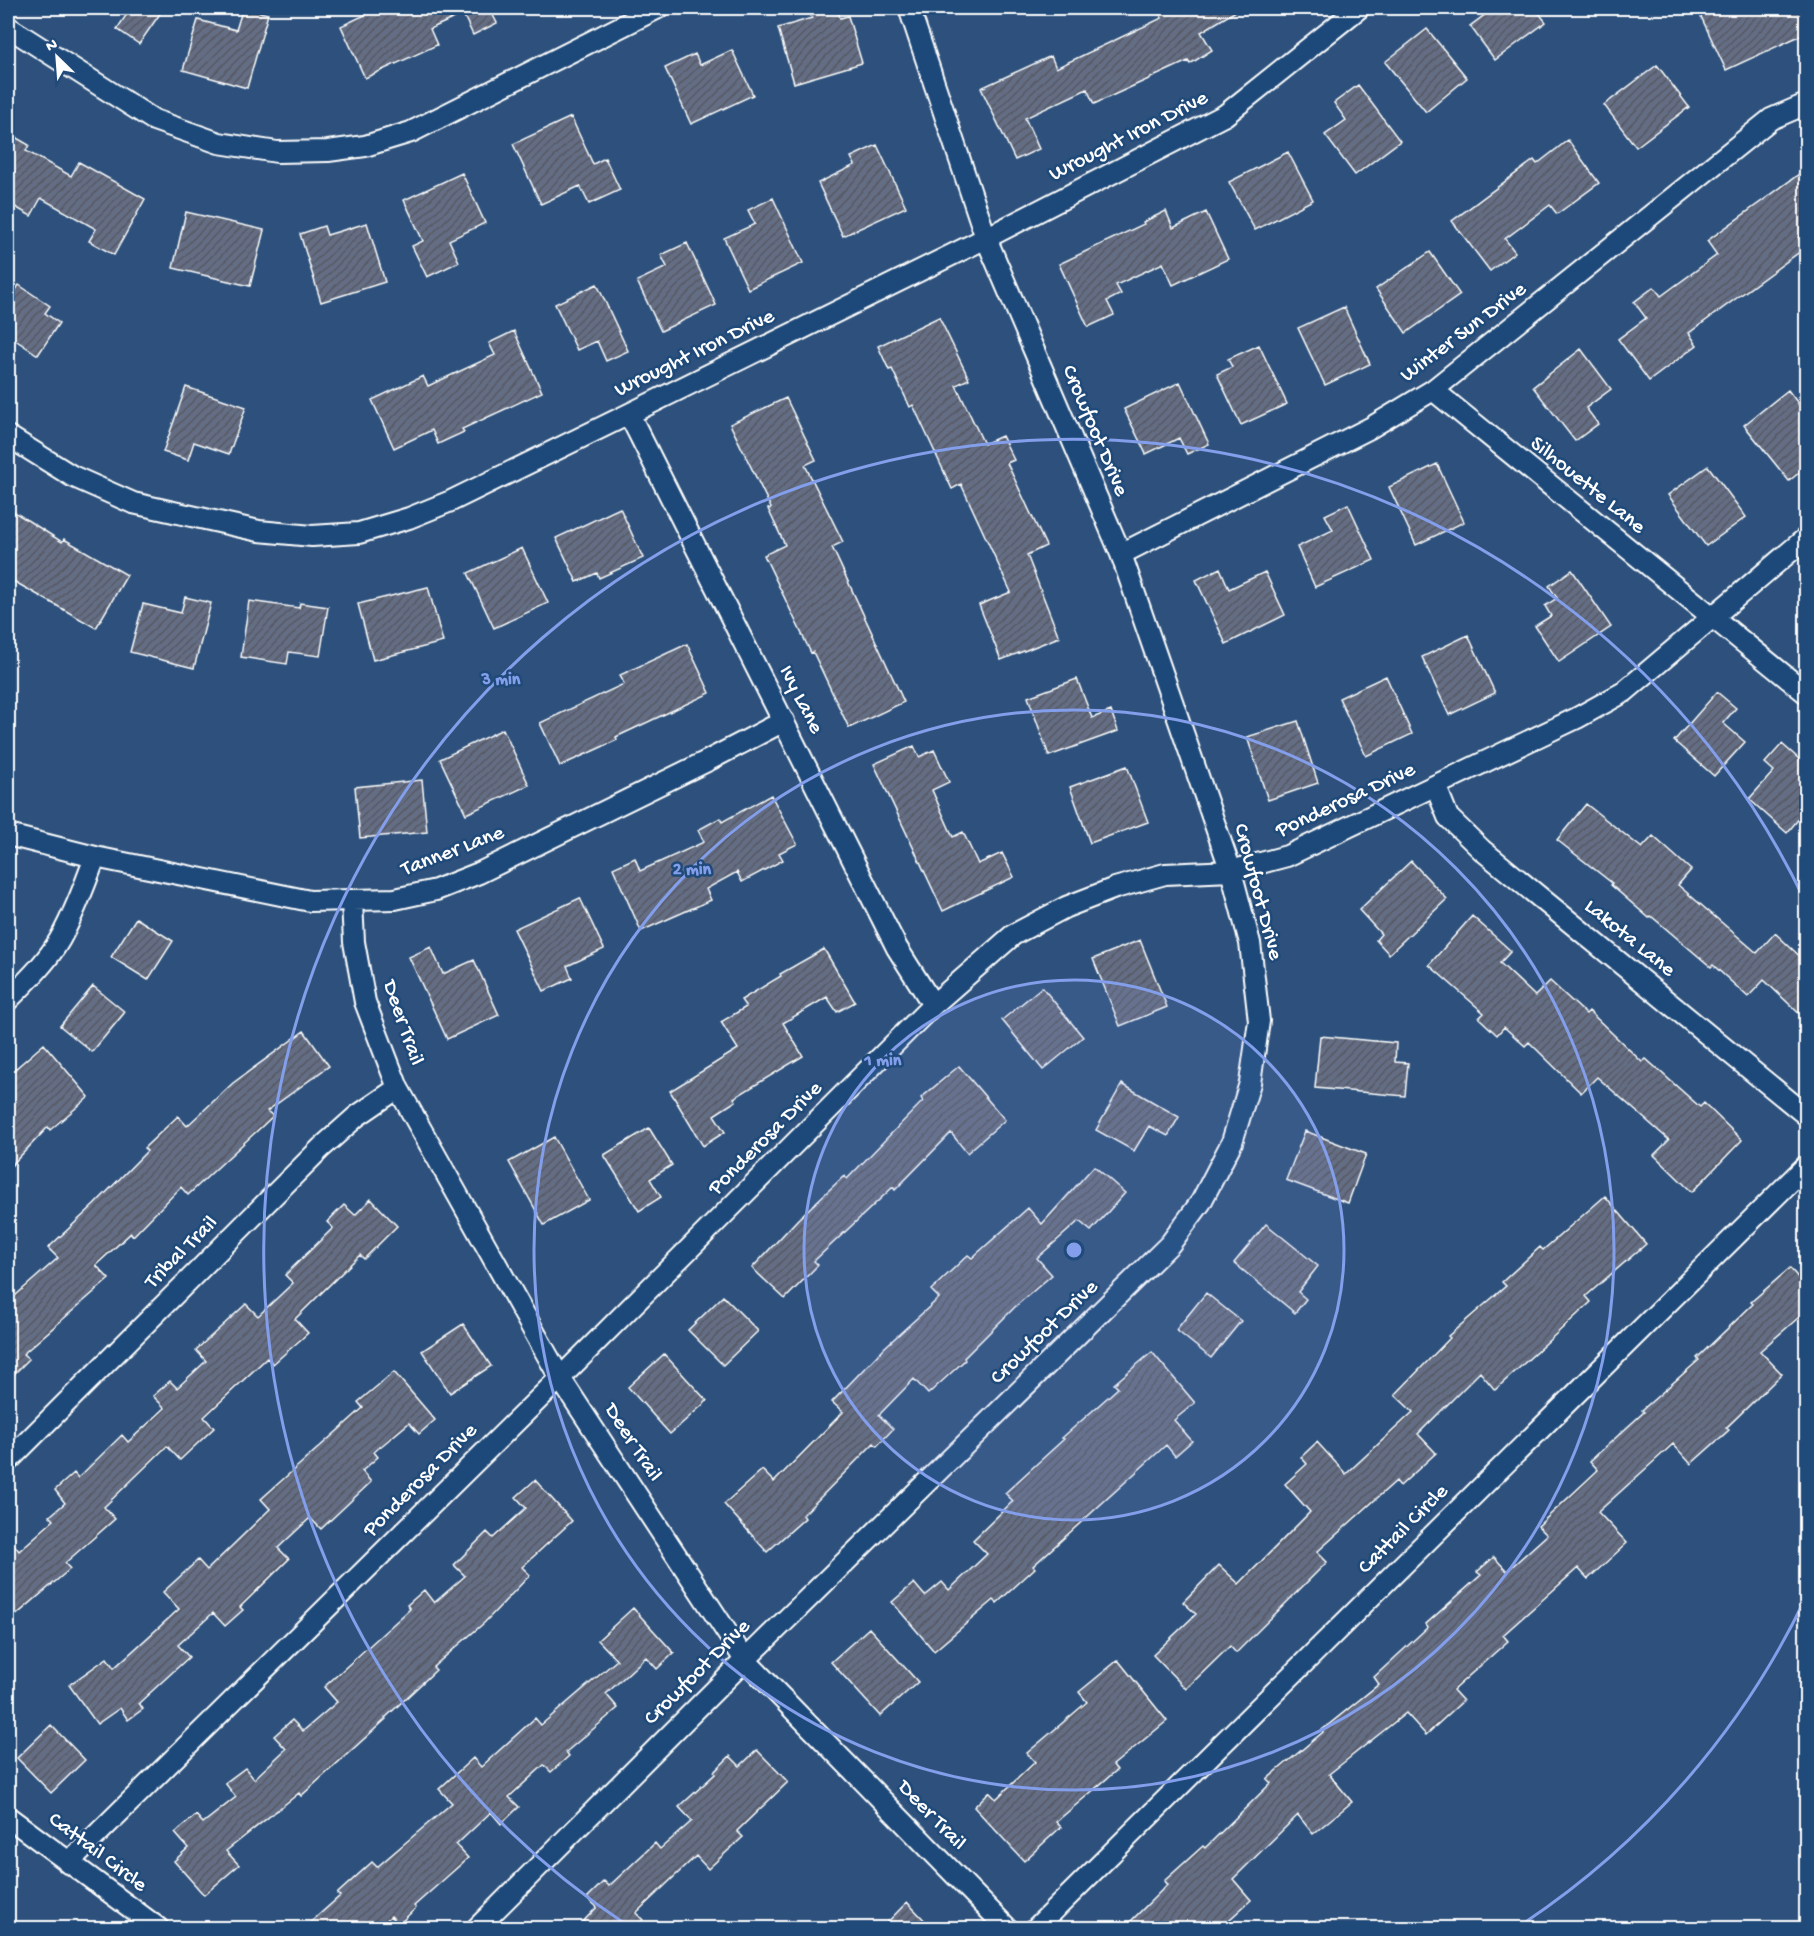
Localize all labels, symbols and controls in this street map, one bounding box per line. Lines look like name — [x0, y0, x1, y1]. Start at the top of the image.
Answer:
north arrow — [27, 27, 87, 87]
text: N — [43, 36, 61, 57]
street label: Wrought Iron Drive — [1045, 85, 1213, 188]
street label: Winter Sun Drive — [1396, 277, 1533, 389]
street label: Wrought Iron Drive — [611, 304, 780, 404]
street label: Crowfoot Drive — [1055, 362, 1134, 501]
street label: Silhouette Lane — [1524, 431, 1651, 541]
street label: Ivy Lane — [772, 662, 828, 739]
text: 3 min — [481, 670, 521, 691]
street label: Ponderosa Drive — [1271, 757, 1420, 845]
street label: Tanner Lane — [396, 820, 509, 884]
street label: Crowfoot Drive — [1226, 821, 1288, 964]
text: 2 min — [673, 860, 712, 881]
street label: Lakota Lane — [1578, 894, 1680, 984]
street label: Deer Trail — [375, 975, 429, 1069]
text: 1 min — [864, 1051, 902, 1072]
street label: Ponderosa Drive — [703, 1076, 829, 1202]
street label: Tribal Trail — [139, 1211, 224, 1296]
centre of rings — [1064, 1240, 1084, 1260]
street label: Crowfoot Drive — [986, 1275, 1105, 1391]
street label: Deer Trail — [596, 1397, 667, 1487]
street label: Ponderosa Drive — [358, 1418, 484, 1544]
street label: Cattail Circle — [1353, 1479, 1455, 1581]
street label: Crowfoot Drive — [639, 1614, 757, 1732]
street label: Deer Trail — [890, 1774, 971, 1857]
street label: Cattail Circle — [42, 1807, 152, 1899]

